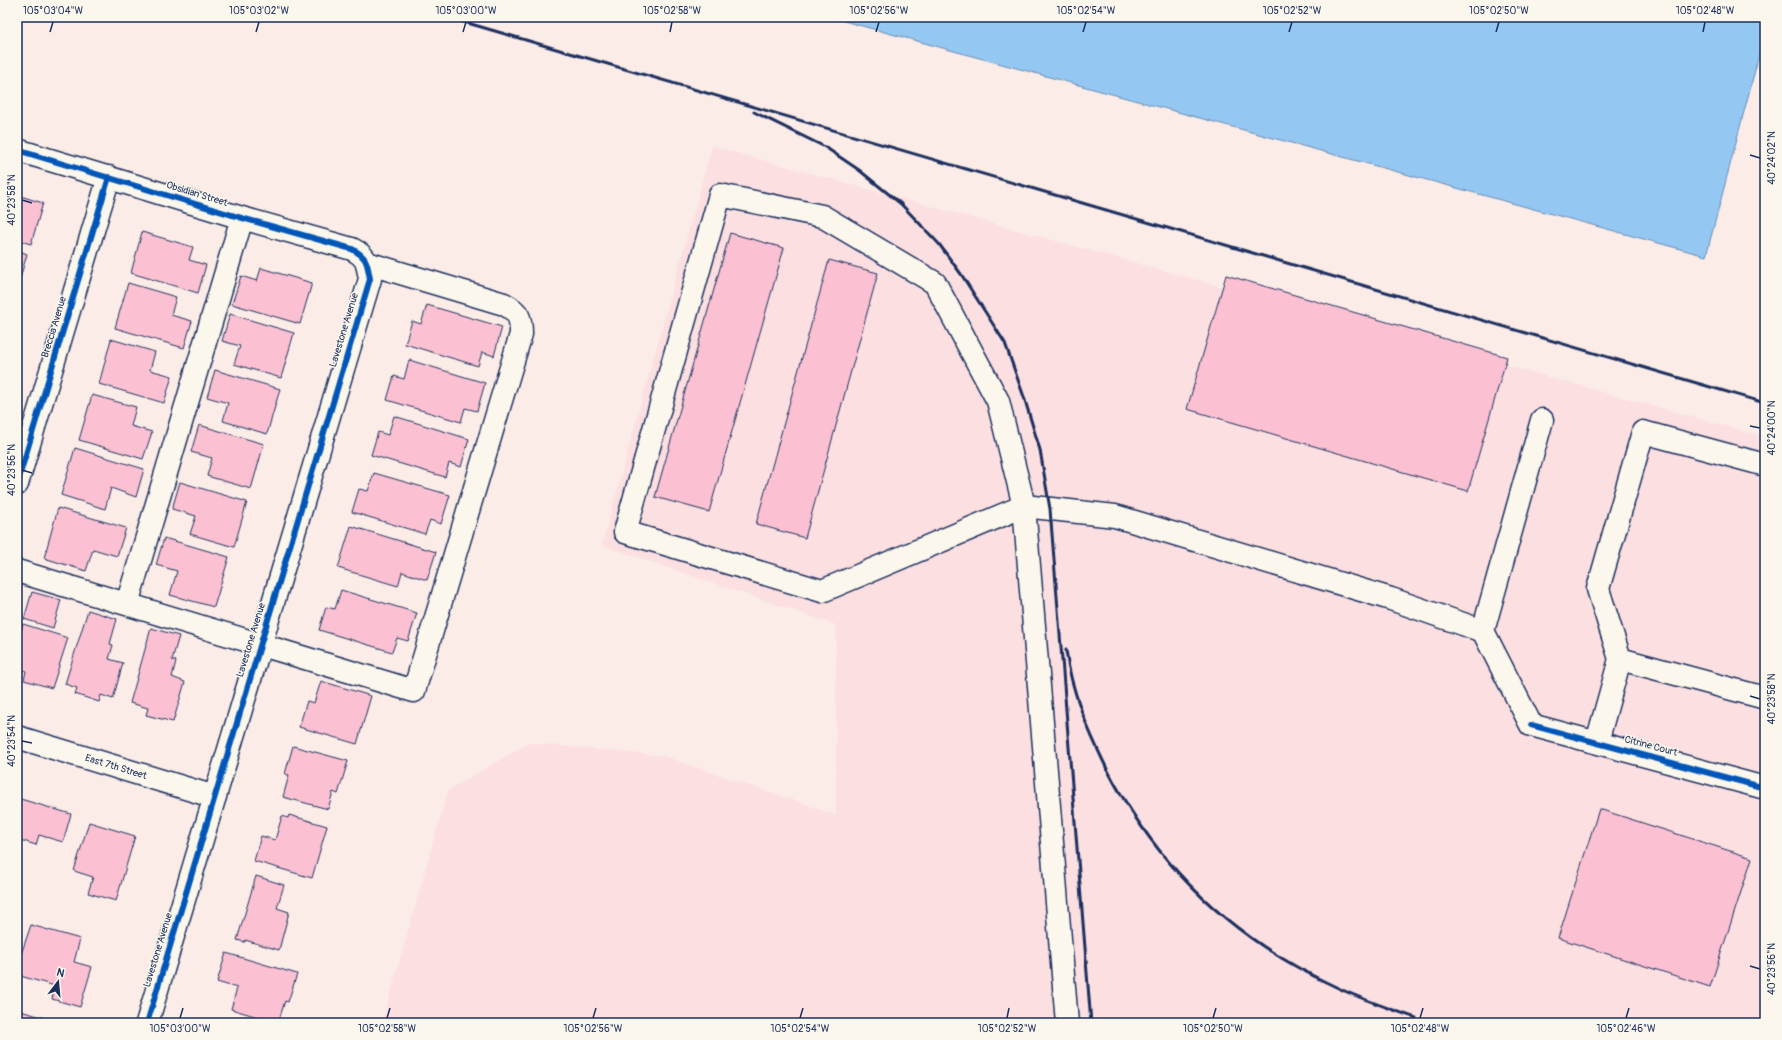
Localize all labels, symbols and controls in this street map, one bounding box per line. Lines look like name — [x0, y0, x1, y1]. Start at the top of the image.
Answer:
text: 105°03'04"W — [23, 5, 84, 17]
text: 105°03'02"W — [229, 5, 289, 17]
text: 105°03'00"W — [435, 5, 497, 17]
text: 105°02'58"W — [643, 5, 701, 17]
text: 105°02'56"W — [850, 5, 909, 17]
text: 105°02'54"W — [1057, 5, 1116, 17]
text: 105°02'52"W — [1263, 5, 1322, 17]
text: 105°02'50"W — [1469, 5, 1529, 17]
text: 105°02'48"W — [1676, 5, 1735, 17]
text: 40°24'02"N — [1766, 131, 1778, 185]
text: 40°23'58"N — [6, 174, 18, 226]
street label: Obsidian Street — [165, 179, 230, 209]
street label: Lavestone Avenue — [327, 291, 361, 369]
street label: Breccia Avenue — [39, 295, 69, 359]
text: 40°24'00"N — [1766, 400, 1778, 455]
text: 40°23'56"N — [6, 444, 18, 496]
street label: Lavestone Avenue — [234, 601, 268, 679]
text: 40°23'58"N — [1766, 673, 1778, 725]
text: 40°23'54"N — [6, 715, 18, 767]
street label: Citrine Court — [1623, 733, 1680, 759]
street label: East 7th Street — [84, 752, 149, 782]
street label: Lavestone Avenue — [141, 911, 175, 989]
text: 40°23'56"N — [1766, 943, 1778, 995]
north arrow — [38, 962, 78, 1002]
text: N — [55, 966, 67, 980]
text: 105°03'00"W — [149, 1023, 211, 1035]
text: 105°02'58"W — [358, 1023, 416, 1035]
text: 105°02'56"W — [564, 1023, 623, 1035]
text: 105°02'54"W — [771, 1023, 830, 1035]
text: 105°02'52"W — [978, 1023, 1037, 1035]
text: 105°02'50"W — [1183, 1023, 1243, 1035]
text: 105°02'48"W — [1391, 1023, 1450, 1035]
text: 105°02'46"W — [1596, 1023, 1656, 1035]

